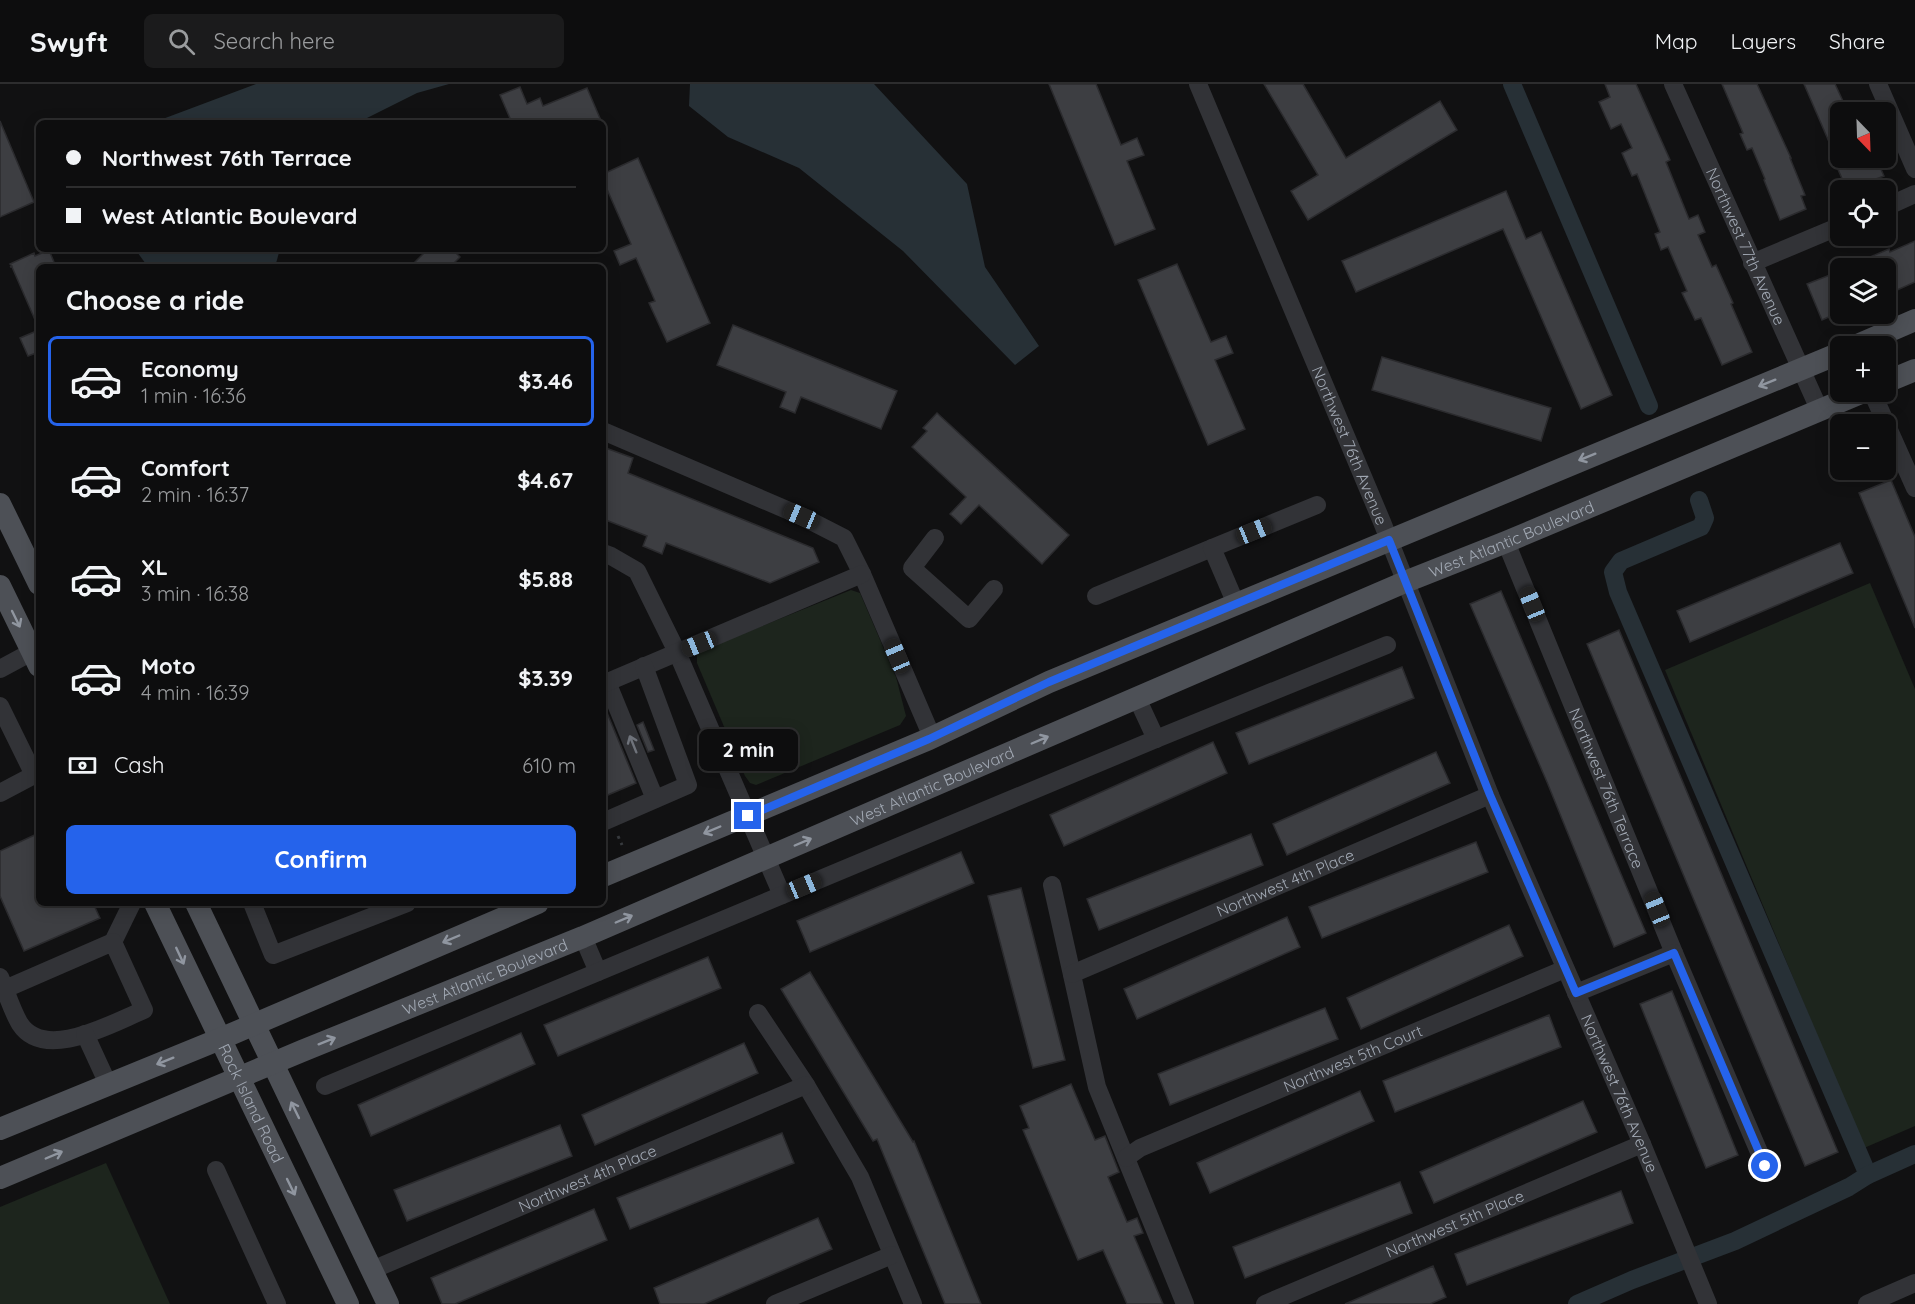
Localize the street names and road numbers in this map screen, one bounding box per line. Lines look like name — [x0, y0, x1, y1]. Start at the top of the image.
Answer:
street label: Northwest 77th Avenue — [1702, 164, 1790, 328]
street label: Northwest 76th Avenue — [1308, 363, 1392, 528]
street label: West Atlantic Boulevard — [1426, 496, 1597, 582]
street label: Northwest 76th Terrace — [1565, 705, 1648, 871]
street label: West Atlantic Boulevard — [847, 742, 1017, 831]
street label: Northwest 4th Place — [1213, 844, 1357, 921]
street label: West Atlantic Boulevard — [399, 934, 571, 1019]
street label: Northwest 76th Avenue — [1577, 1011, 1663, 1175]
street label: Northwest 5th Court — [1280, 1020, 1425, 1097]
street label: Rock Island Road — [214, 1040, 288, 1166]
street label: Northwest 4th Place — [515, 1140, 659, 1216]
street label: Northwest 5th Place — [1382, 1185, 1527, 1262]

